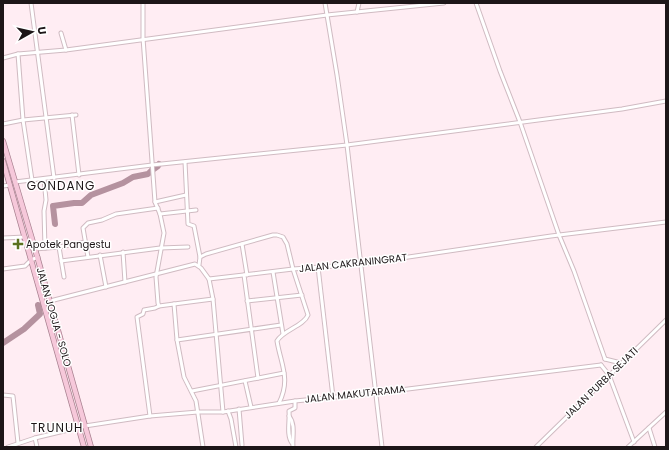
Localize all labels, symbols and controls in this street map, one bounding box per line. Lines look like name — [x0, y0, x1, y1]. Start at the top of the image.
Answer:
north arrow — [12, 12, 52, 52]
text: U — [33, 26, 50, 36]
district label: GONDANG — [27, 177, 95, 194]
place label: Apotek Pangestu — [26, 237, 111, 252]
marker: Apotek Pangestu — [13, 239, 23, 249]
street label: JALAN CAKRANINGRAT — [298, 250, 408, 276]
street label: JALAN JOGJA - SOLO — [33, 266, 75, 368]
street label: JALAN PURBA SEJATI — [561, 344, 641, 422]
street label: JALAN MAKUTARAMA — [304, 381, 406, 407]
district label: TRUNUH — [31, 419, 83, 436]

